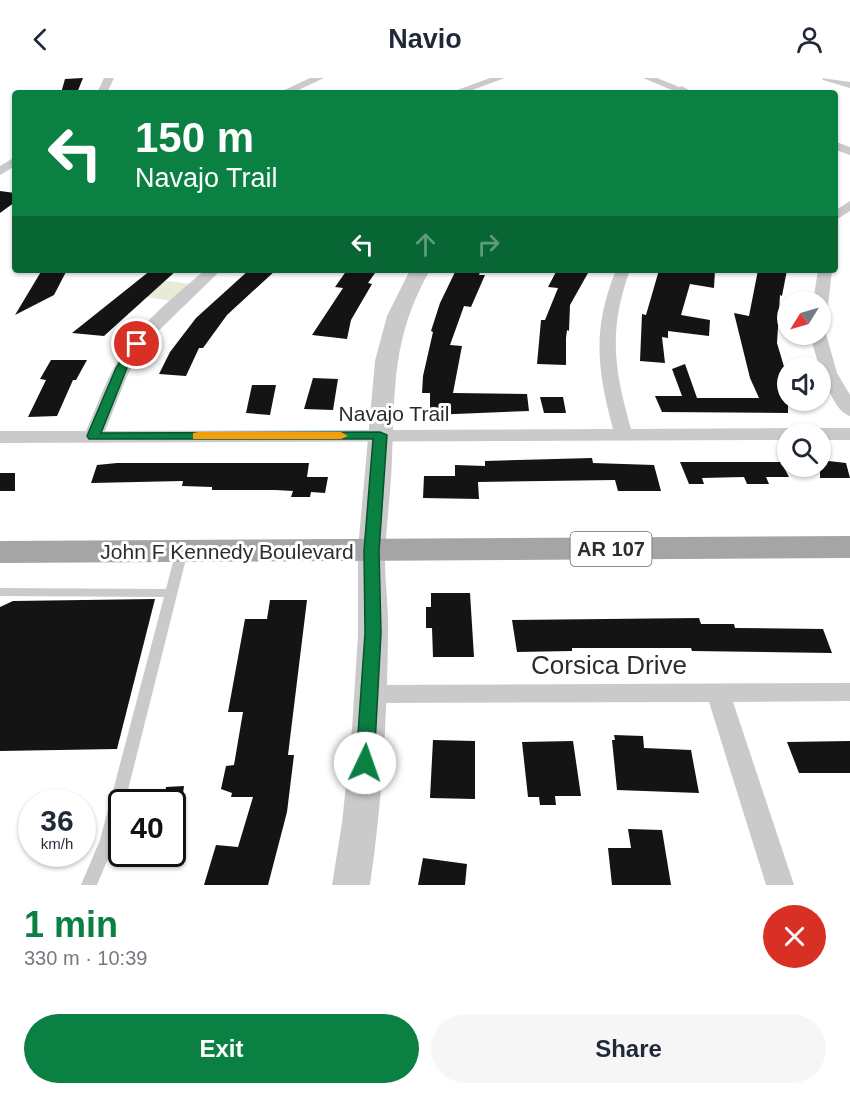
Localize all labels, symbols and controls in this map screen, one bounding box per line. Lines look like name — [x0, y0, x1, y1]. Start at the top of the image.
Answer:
icon: back — [24, 23, 57, 56]
icon: person — [793, 23, 826, 56]
text: Navio — [388, 24, 462, 54]
icon: left — [36, 114, 114, 192]
text: 150 m — [135, 114, 254, 161]
text: Navajo Trail — [135, 163, 278, 193]
icon: left — [346, 228, 379, 261]
icon: ahead — [409, 228, 442, 261]
icon: right — [472, 228, 505, 261]
north arrow — [777, 291, 831, 345]
map controls — [777, 291, 831, 477]
pin — [111, 318, 162, 369]
icon: arrive — [120, 327, 153, 360]
button: sound — [777, 357, 831, 411]
street label: Navajo Trail — [339, 402, 449, 425]
button: search — [777, 423, 831, 477]
road number: AR 107 — [570, 532, 652, 566]
street label: John F Kennedy Boulevard — [100, 540, 354, 563]
street label: Corsica Drive — [531, 650, 687, 680]
position arrow — [333, 731, 397, 795]
speed limit sign: 40 — [108, 789, 186, 867]
text: 36 — [40, 804, 74, 837]
text: km/h — [41, 835, 73, 852]
text: 1 min — [24, 904, 118, 945]
button: close — [763, 905, 826, 968]
text: 330 m · 10:39 — [24, 947, 147, 969]
button: Exit — [24, 1014, 419, 1083]
button: Share — [431, 1014, 826, 1083]

